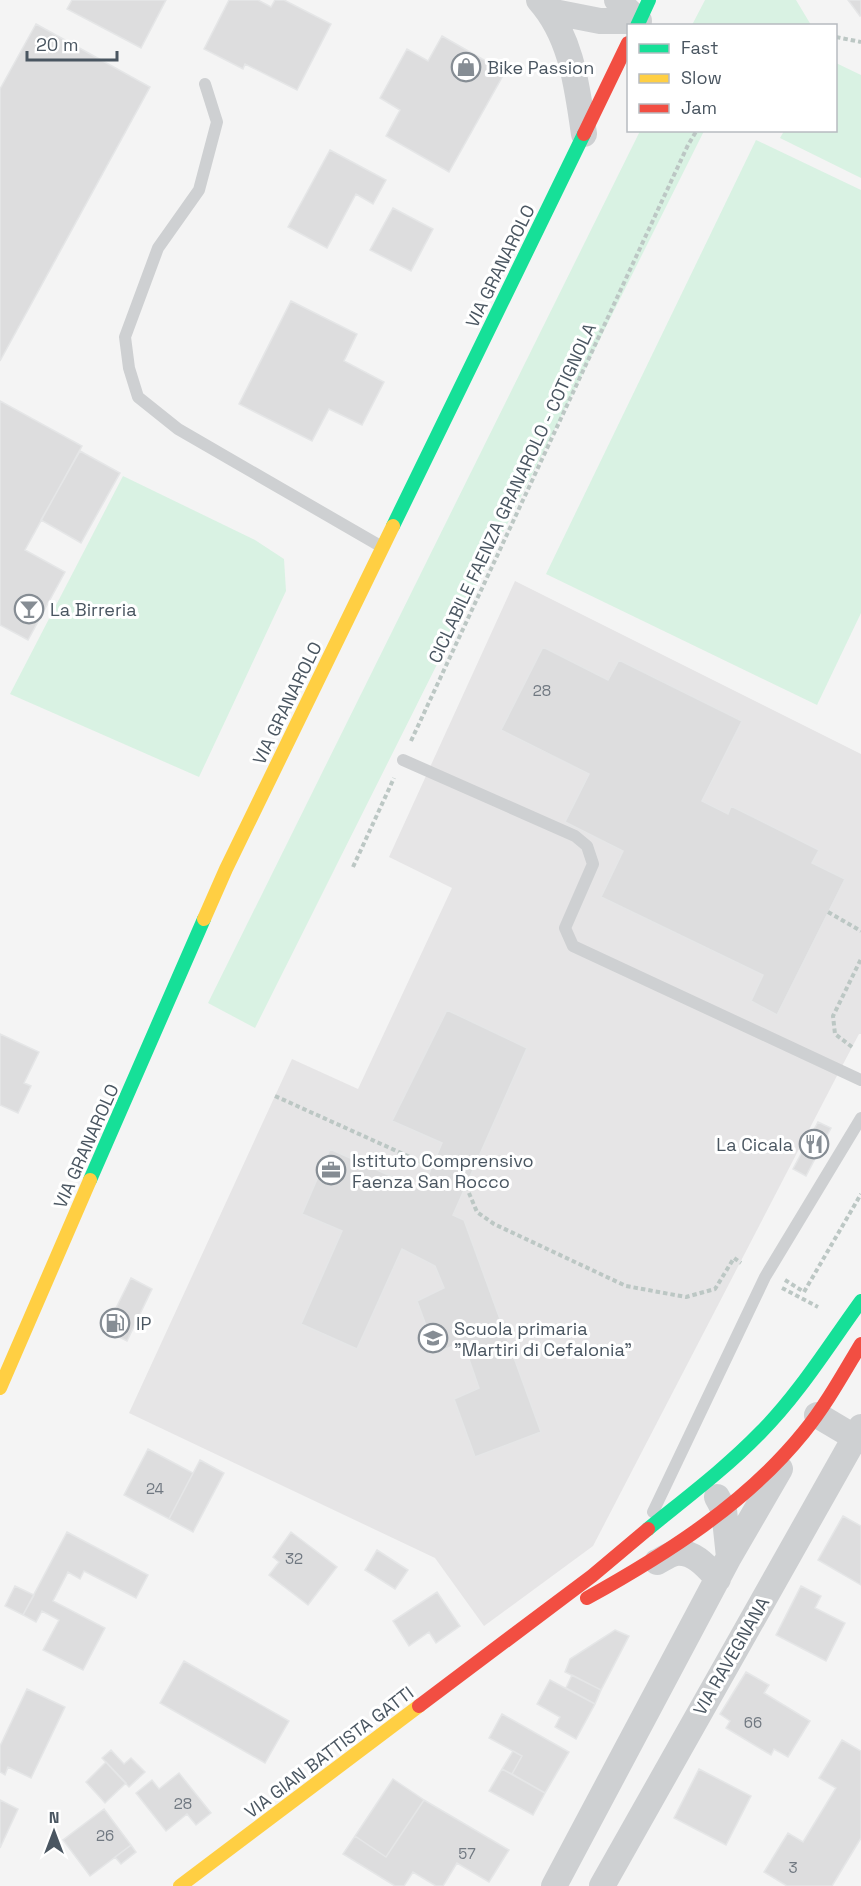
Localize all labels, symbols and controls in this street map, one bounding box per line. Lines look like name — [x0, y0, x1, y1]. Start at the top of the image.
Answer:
scale bar — [27, 24, 117, 62]
legend — [627, 24, 837, 132]
text: 20 m — [36, 33, 79, 56]
text: Fast — [681, 36, 718, 59]
shop icon: Bike Passion — [450, 51, 482, 83]
place label: Bike Passion — [487, 56, 594, 79]
text: Slow — [681, 66, 722, 89]
text: Jam — [681, 96, 717, 119]
street label: VIA GRANAROLO — [460, 201, 540, 331]
street label: CICLABILE FAENZA GRANAROLO - COTIGNOLA — [423, 319, 601, 667]
bar icon: La Birreria — [13, 593, 45, 625]
place label: La Birreria — [50, 598, 137, 621]
street label: VIA GRANAROLO — [247, 638, 327, 768]
house number: 28 — [533, 681, 551, 700]
street label: VIA GRANAROLO — [48, 1080, 124, 1212]
restaurant icon: La Cicala — [798, 1128, 830, 1160]
place label: La Cicala — [716, 1133, 793, 1156]
place label: Istituto Comprensivo Faenza San Rocco — [352, 1149, 534, 1193]
office icon: Istituto Comprensivo Faenza San Rocco — [315, 1154, 347, 1186]
fuel station icon: IP — [99, 1307, 131, 1339]
place label: IP — [136, 1312, 151, 1335]
place label: Scuola primaria "Martiri di Cefalonia" — [454, 1317, 632, 1361]
school or university icon: Scuola primaria "Martiri di Cefalonia" — [417, 1322, 449, 1354]
house number: 24 — [146, 1479, 164, 1498]
house number: 32 — [285, 1549, 303, 1568]
street label: VIA RAVEGNANA — [688, 1593, 774, 1719]
street label: VIA GIAN BATTISTA GATTI — [240, 1681, 418, 1823]
house number: 66 — [744, 1713, 762, 1732]
house number: 28 — [174, 1794, 192, 1813]
north arrow — [24, 1802, 84, 1862]
text: N — [49, 1807, 59, 1828]
house number: 26 — [96, 1826, 114, 1845]
house number: 57 — [458, 1844, 476, 1863]
house number: 3 — [788, 1858, 798, 1877]

